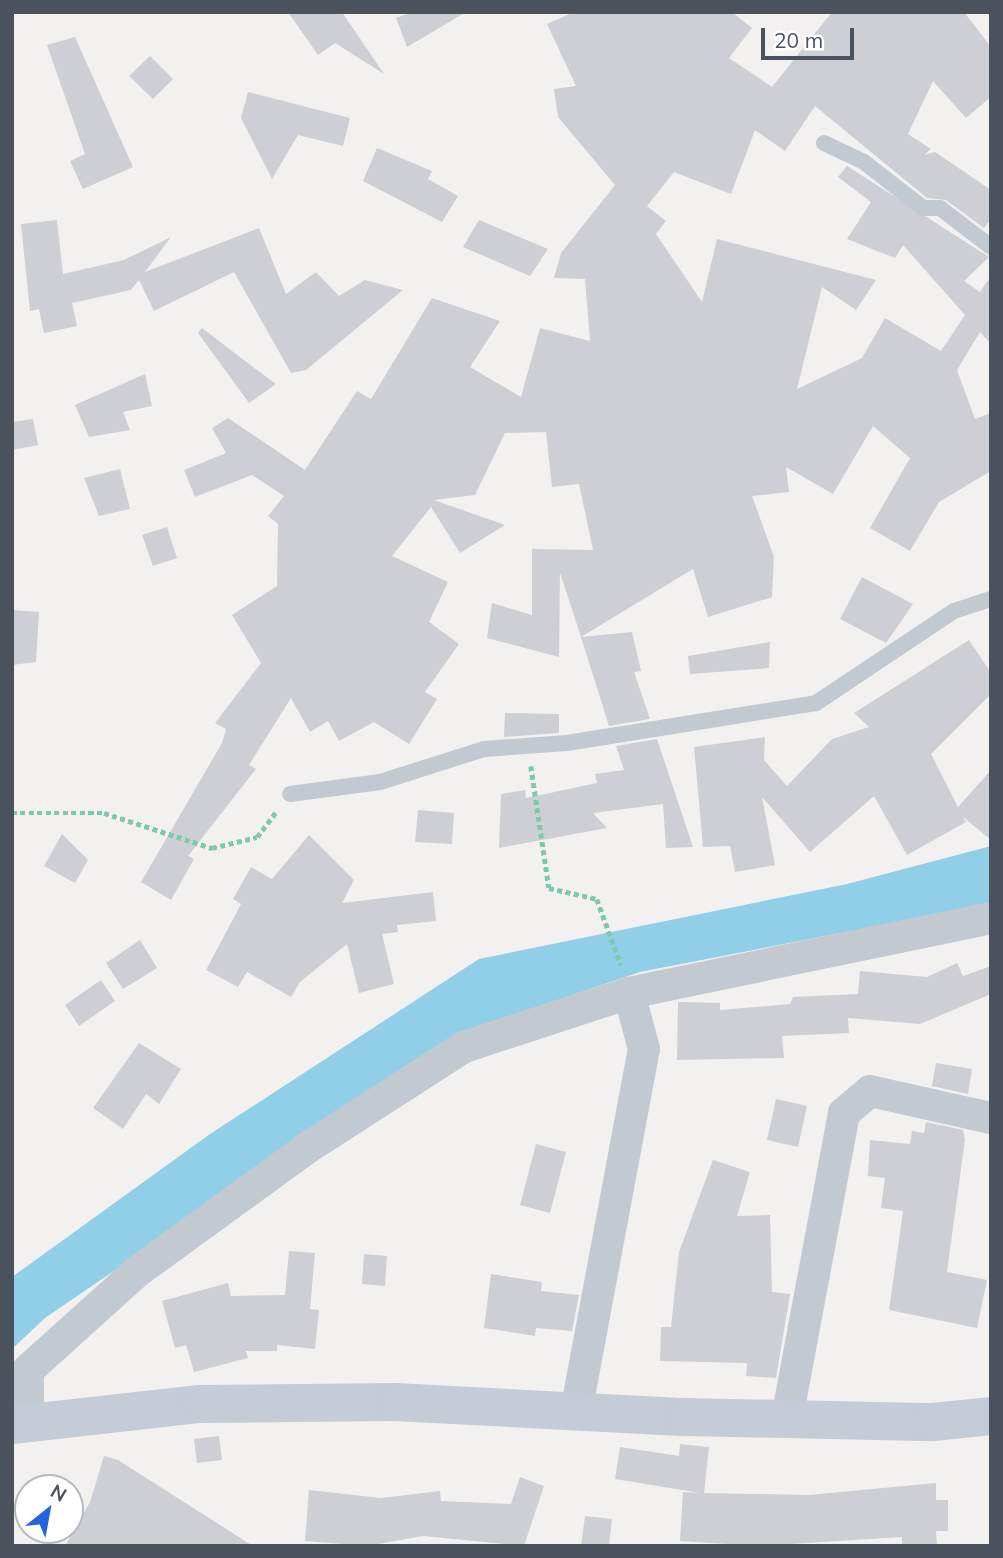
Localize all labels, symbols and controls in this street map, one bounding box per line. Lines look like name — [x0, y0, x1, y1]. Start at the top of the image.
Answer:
scale bar — [765, 14, 858, 58]
text: 20 m — [774, 27, 823, 53]
north arrow — [14, 1474, 84, 1544]
text: N — [46, 1479, 71, 1507]

